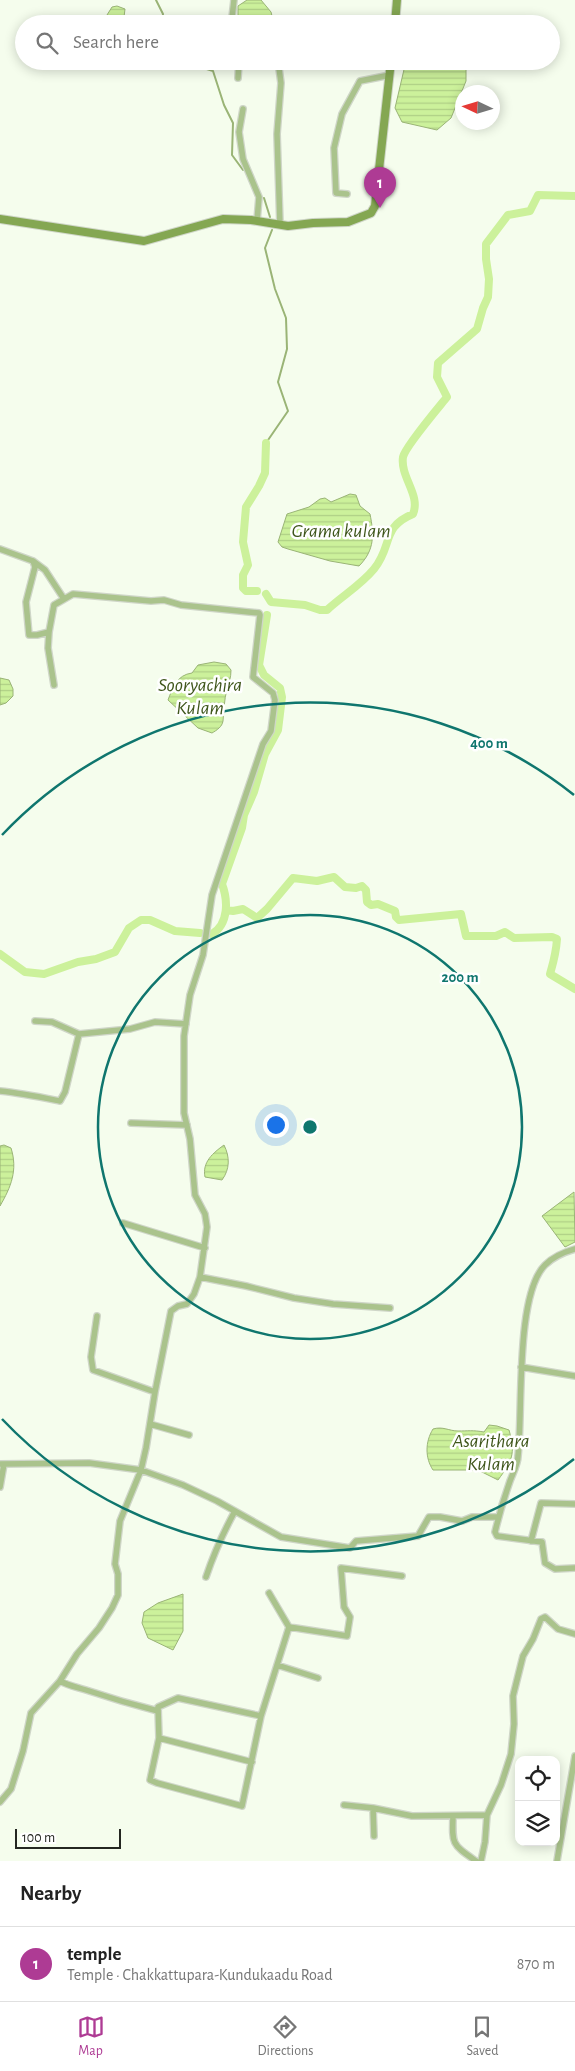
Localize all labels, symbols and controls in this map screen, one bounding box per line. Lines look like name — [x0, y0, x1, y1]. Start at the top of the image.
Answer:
search box — [15, 15, 560, 70]
icon: search — [33, 29, 61, 57]
text: Search here — [73, 33, 159, 52]
north arrow — [455, 85, 500, 130]
pin: 1 — [364, 167, 396, 208]
water label: Grama kulam — [291, 521, 391, 541]
water label: Sooryachira Kulam — [158, 675, 242, 718]
text: 400 m — [470, 736, 508, 751]
text: 200 m — [441, 970, 479, 985]
your location — [263, 1112, 289, 1138]
centre of rings — [301, 1118, 319, 1136]
water label: Asarithara Kulam — [452, 1431, 529, 1474]
map controls — [515, 1756, 560, 1846]
button: locate — [515, 1756, 560, 1801]
button: layers — [515, 1801, 560, 1846]
scale bar — [15, 1826, 121, 1849]
text: 100 m — [22, 1831, 55, 1845]
text: Nearby — [20, 1883, 81, 1904]
text: temple — [67, 1945, 121, 1964]
text: 1 — [33, 1956, 39, 1972]
text: 870 m — [517, 1956, 555, 1972]
text: Temple · Chakkattupara-Kundukaadu Road — [67, 1967, 333, 1983]
tab: Map — [77, 2013, 105, 2060]
tab: Directions — [258, 2013, 313, 2060]
tab: Saved — [466, 2013, 498, 2060]

